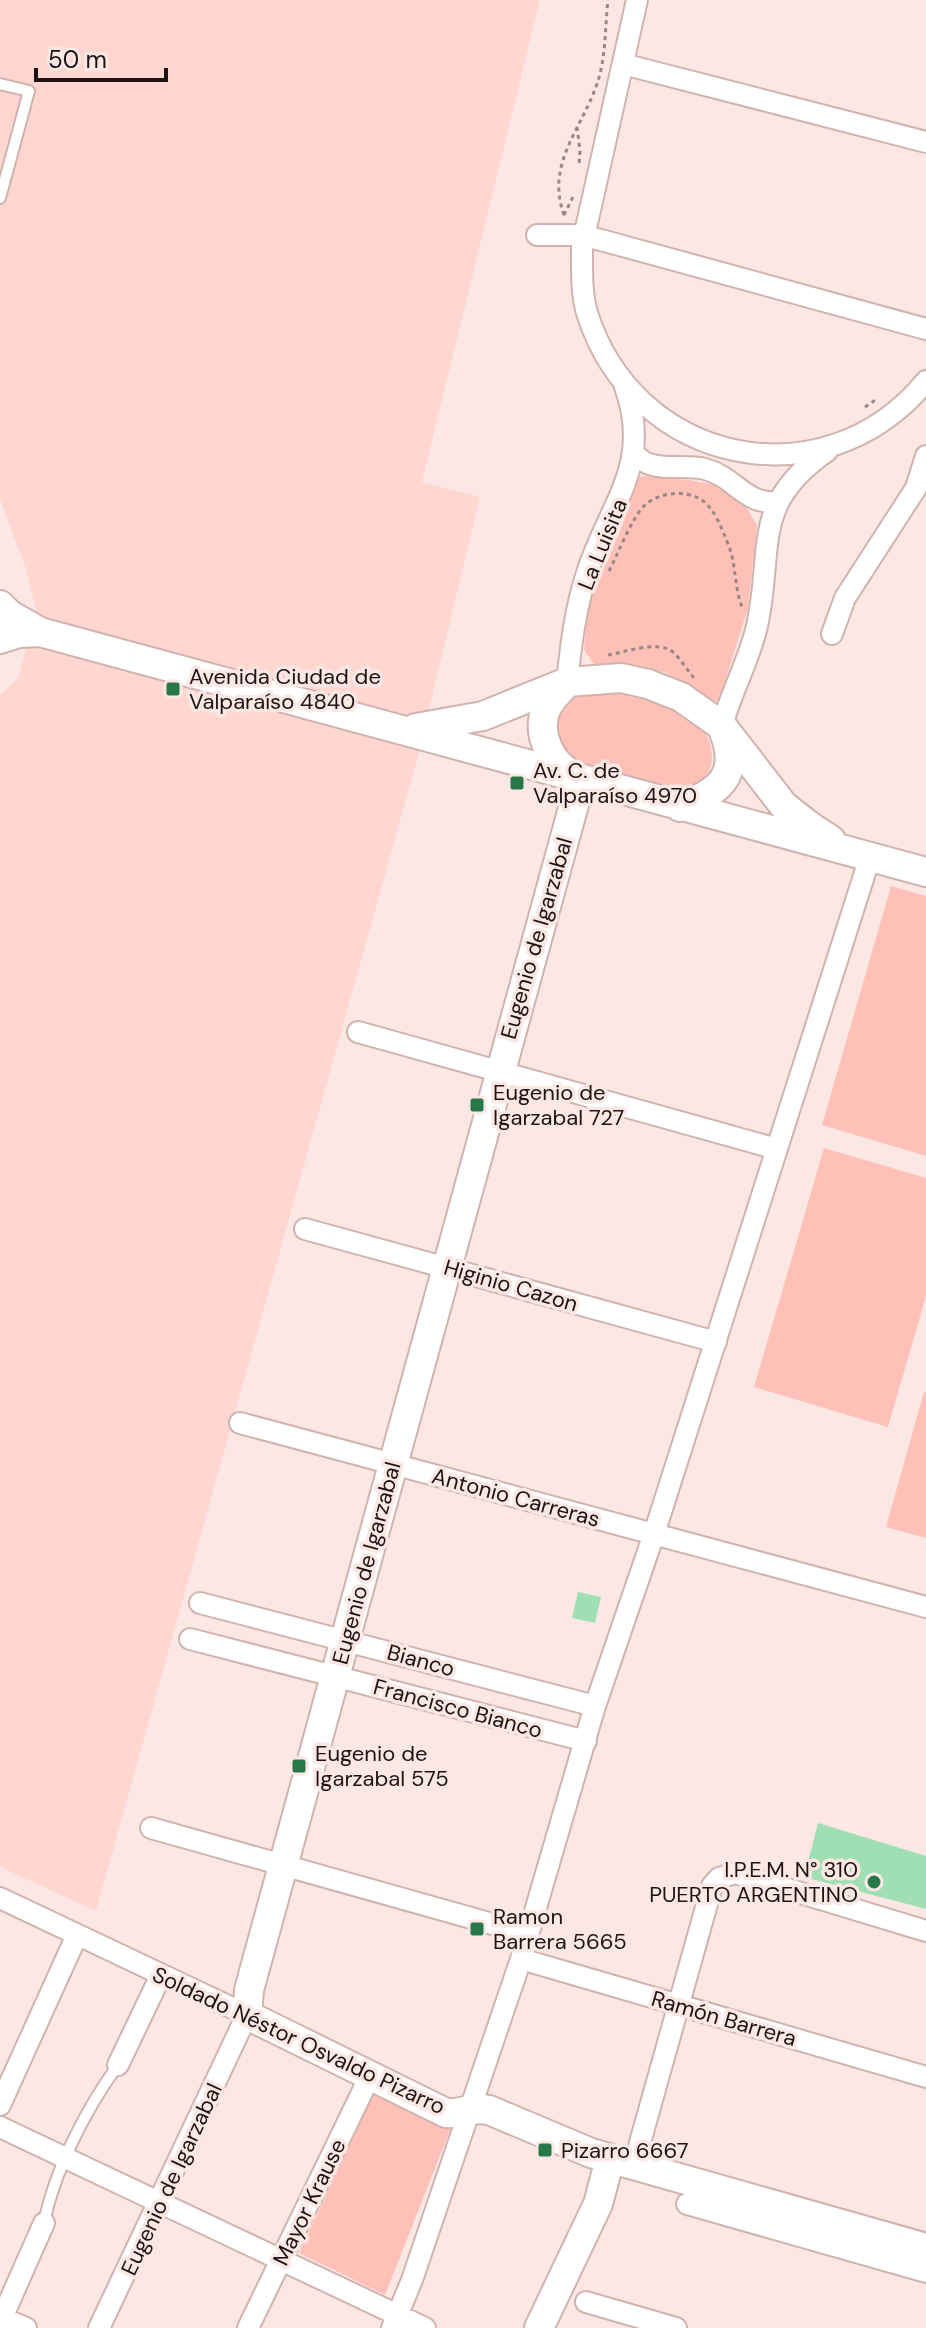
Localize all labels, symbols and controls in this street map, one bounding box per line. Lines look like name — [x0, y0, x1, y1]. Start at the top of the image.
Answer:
scale bar — [36, 32, 166, 82]
text: 50 m — [48, 44, 107, 75]
street label: La Luisita — [571, 494, 634, 594]
place label: Avenida Ciudad de Valparaíso 4840 — [189, 662, 381, 716]
marker: Avenida Ciudad de Valparaíso 4840 — [164, 680, 182, 698]
place label: Av. C. de Valparaíso 4970 — [533, 756, 697, 810]
marker: Av. C. de Valparaíso 4970 — [508, 774, 526, 792]
street label: Eugenio de Igarzabal — [494, 834, 579, 1042]
place label: Eugenio de Igarzabal 727 — [493, 1078, 624, 1132]
marker: Eugenio de Igarzabal 727 — [468, 1096, 486, 1114]
street label: Higinio Cazon — [440, 1253, 581, 1318]
street label: Eugenio de Igarzabal — [325, 1459, 407, 1668]
street label: Antonio Carreras — [429, 1461, 603, 1534]
street label: Bianco — [384, 1638, 458, 1683]
street label: Francisco Bianco — [370, 1672, 546, 1745]
place label: Eugenio de Igarzabal 575 — [315, 1739, 449, 1793]
marker: Eugenio de Igarzabal 575 — [290, 1757, 308, 1775]
place label: I.P.E.M. N° 310 PUERTO ARGENTINO — [649, 1855, 858, 1909]
marker: I.P.E.M. N° 310 PUERTO ARGENTINO — [865, 1873, 883, 1891]
place label: Ramon Barrera 5665 — [493, 1902, 627, 1956]
marker: Ramon Barrera 5665 — [468, 1920, 486, 1938]
street label: Soldado Néstor Osvaldo Pizarro — [148, 1960, 450, 2121]
street label: Ramón Barrera — [648, 1984, 800, 2053]
street label: Eugenio de Igarzabal — [114, 2079, 229, 2280]
street label: Mayor Krause — [266, 2134, 353, 2270]
place label: Pizarro 6667 — [561, 2136, 688, 2165]
marker: Pizarro 6667 — [536, 2141, 554, 2159]

